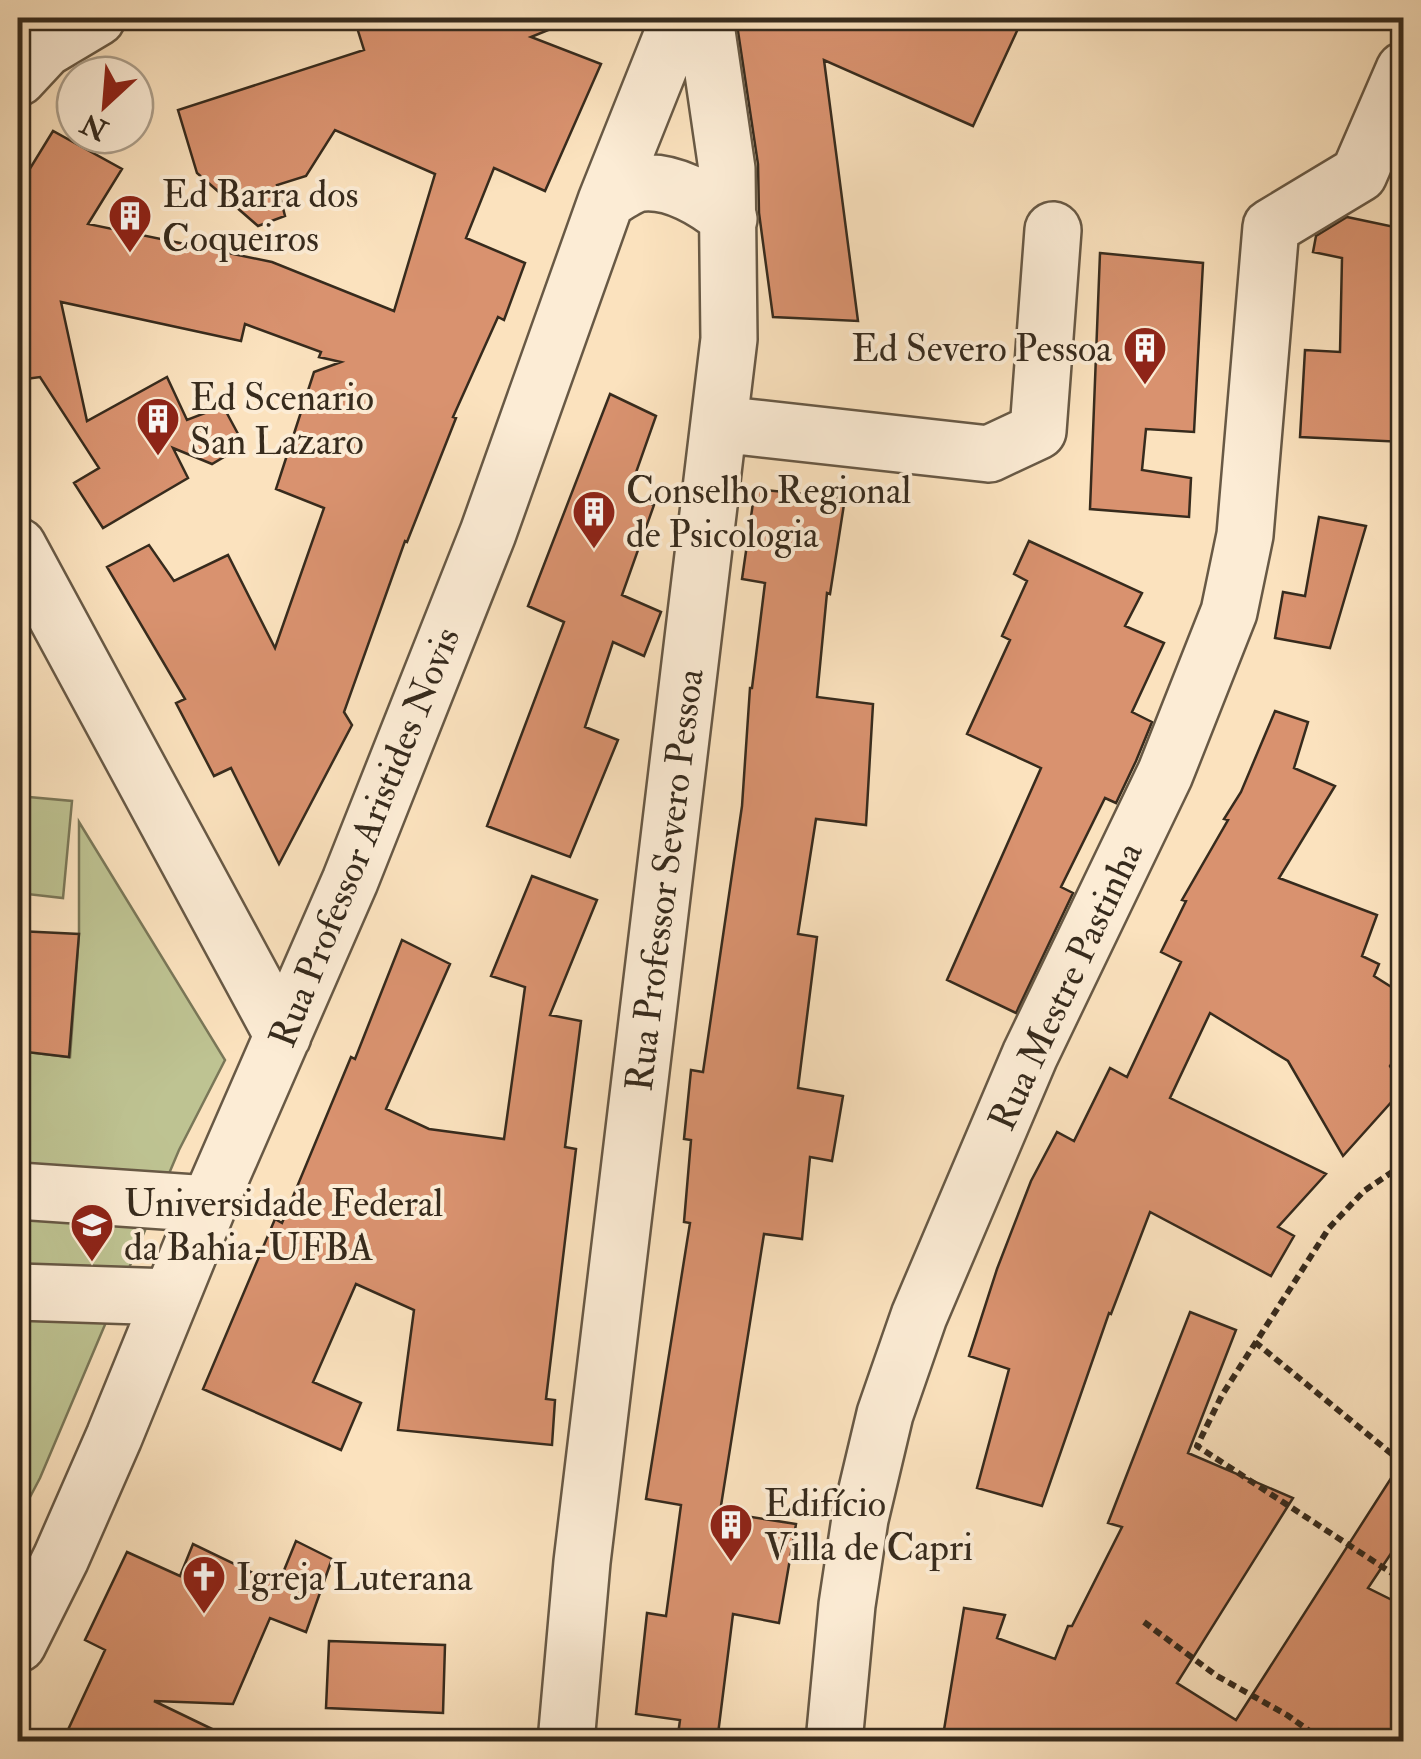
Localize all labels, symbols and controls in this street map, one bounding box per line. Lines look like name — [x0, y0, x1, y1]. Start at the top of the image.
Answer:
north arrow — [55, 55, 155, 155]
text: N — [75, 104, 115, 148]
place label: Ed Barra dos Coqueiros — [162, 171, 359, 263]
building icon: Ed Barra dos Coqueiros — [107, 193, 153, 254]
place label: Ed Severo Pessoa — [852, 325, 1112, 373]
building icon: Ed Severo Pessoa — [1122, 325, 1168, 386]
place label: Ed Scenario San Lazaro — [190, 374, 374, 466]
building icon: Ed Scenario San Lazaro — [135, 396, 181, 457]
place label: Conselho Regional de Psicologia — [626, 467, 912, 559]
building icon: Conselho Regional de Psicologia — [571, 489, 617, 550]
street label: Rua Professor Aristides Novis — [259, 620, 471, 1054]
street label: Rua Professor Severo Pessoa — [615, 666, 715, 1094]
street label: Rua Mestre Pastinha — [978, 834, 1154, 1138]
place label: Universidade Federal da Bahia-UFBA — [124, 1180, 444, 1272]
school or university icon: Universidade Federal da Bahia-UFBA — [69, 1202, 115, 1263]
place label: Edifício Villa de Capri — [764, 1480, 973, 1572]
building icon: Edifício Villa de Capri — [708, 1502, 754, 1563]
church icon: Igreja Luterana — [181, 1554, 227, 1615]
place label: Igreja Luterana — [236, 1554, 473, 1602]

